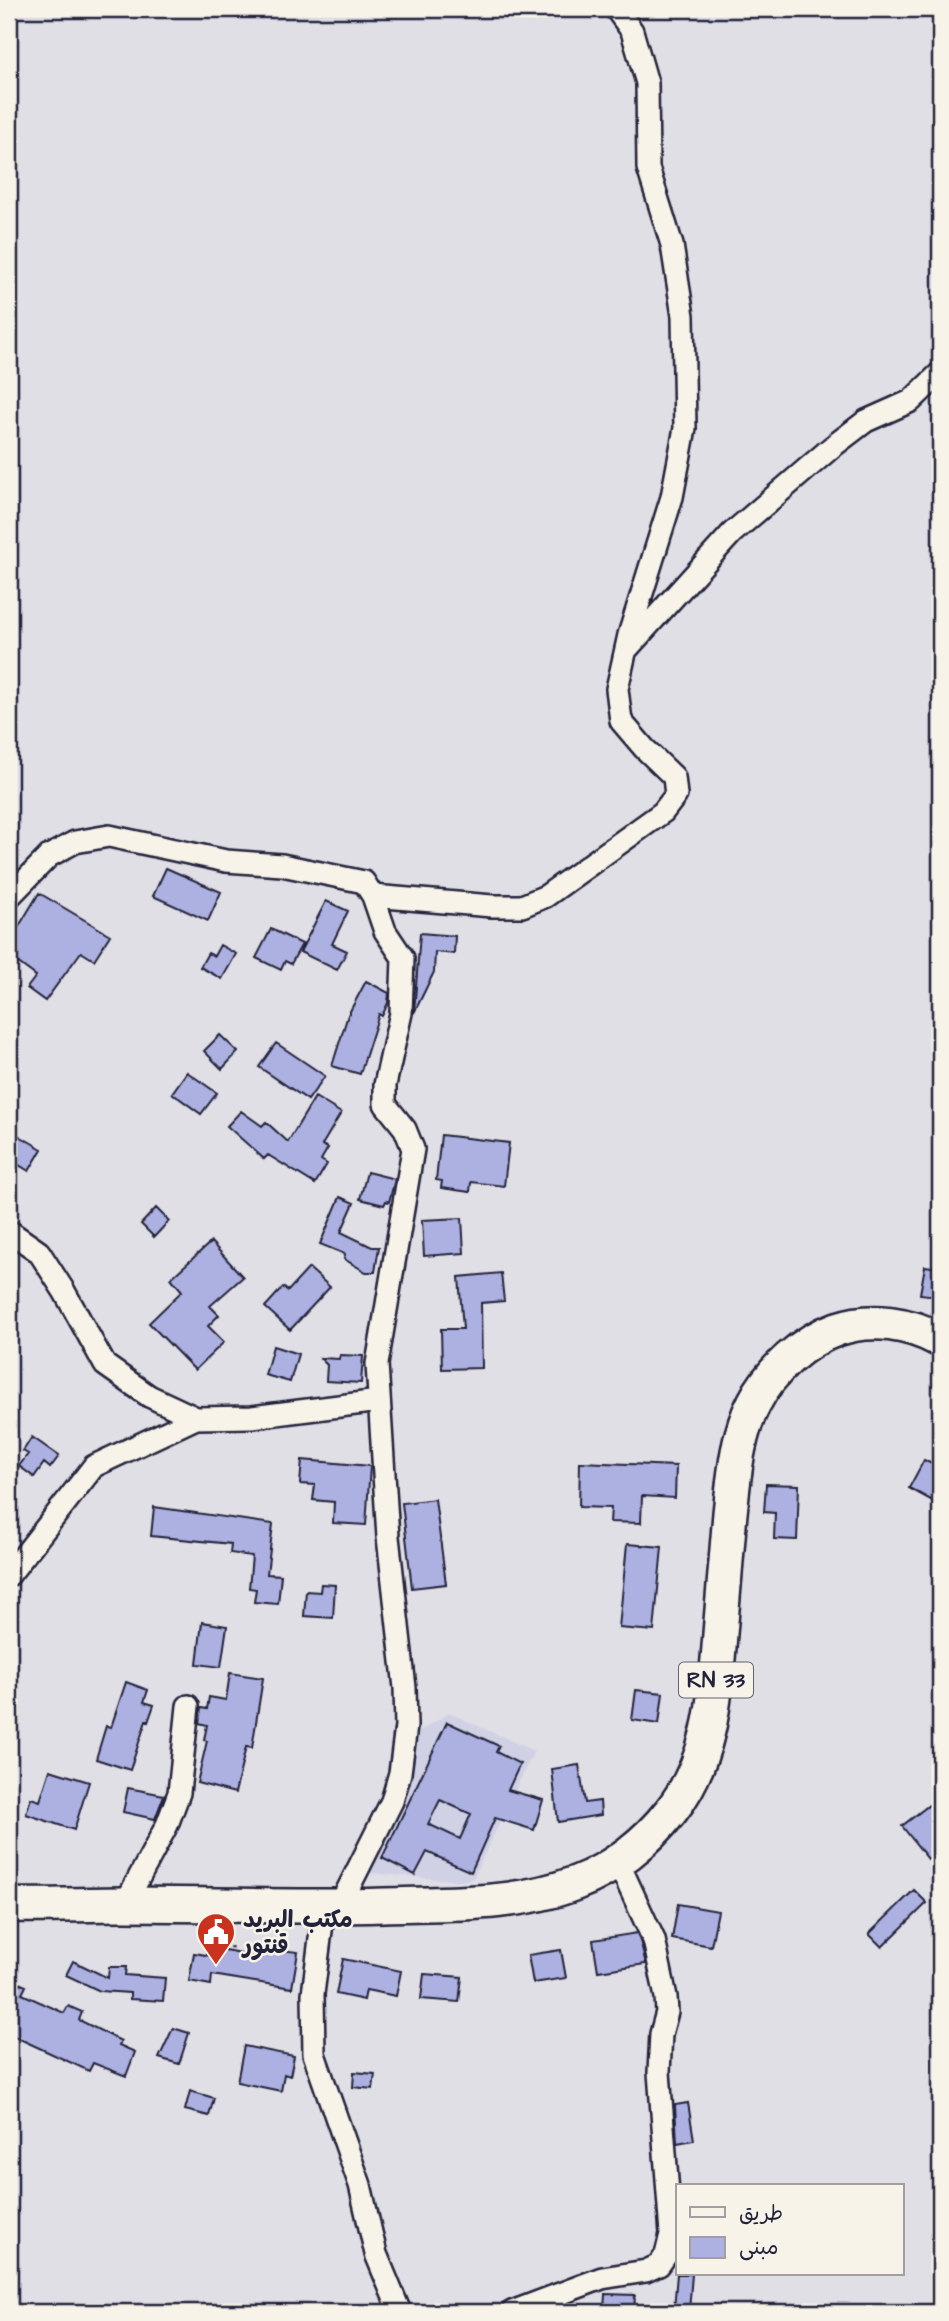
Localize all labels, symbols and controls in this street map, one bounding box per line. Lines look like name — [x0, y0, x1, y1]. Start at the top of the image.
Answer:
road number: RN 33 — [679, 1662, 753, 1698]
place label: مكتب البريد قنتور — [241, 1904, 353, 1962]
public building icon: مكتب البريد قنتور — [195, 1911, 237, 1966]
legend — [676, 2184, 904, 2276]
text: طريق — [739, 2199, 783, 2228]
text: مبنى — [739, 2233, 778, 2262]

